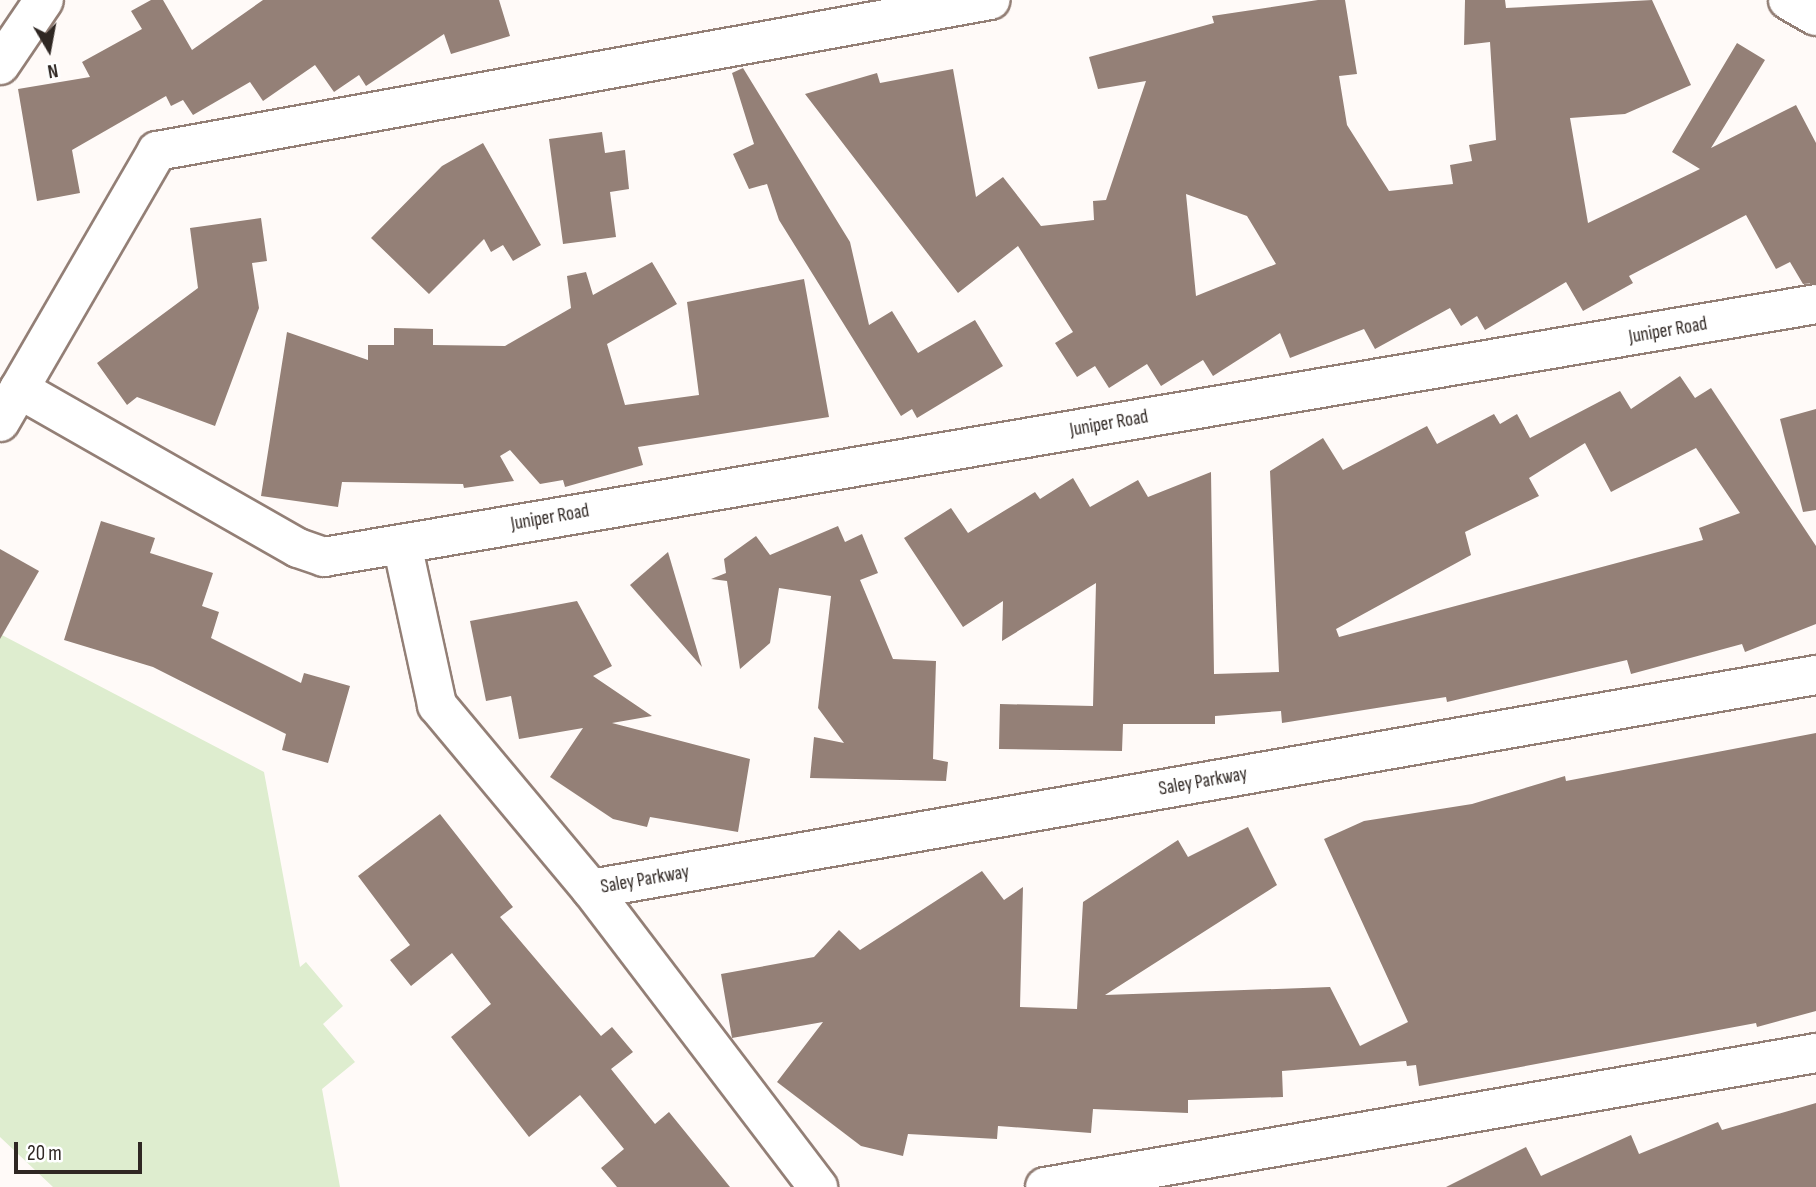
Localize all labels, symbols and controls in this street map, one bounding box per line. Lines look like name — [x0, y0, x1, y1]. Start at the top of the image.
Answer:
north arrow — [14, 14, 84, 84]
text: N — [46, 58, 60, 82]
street label: Juniper Road — [1627, 313, 1709, 349]
street label: Juniper Road — [1068, 406, 1150, 442]
street label: Juniper Road — [509, 500, 591, 536]
street label: Saley Parkway — [1157, 763, 1249, 801]
street label: Saley Parkway — [599, 861, 691, 899]
scale bar — [18, 1128, 145, 1172]
text: 20 m — [27, 1141, 62, 1166]

